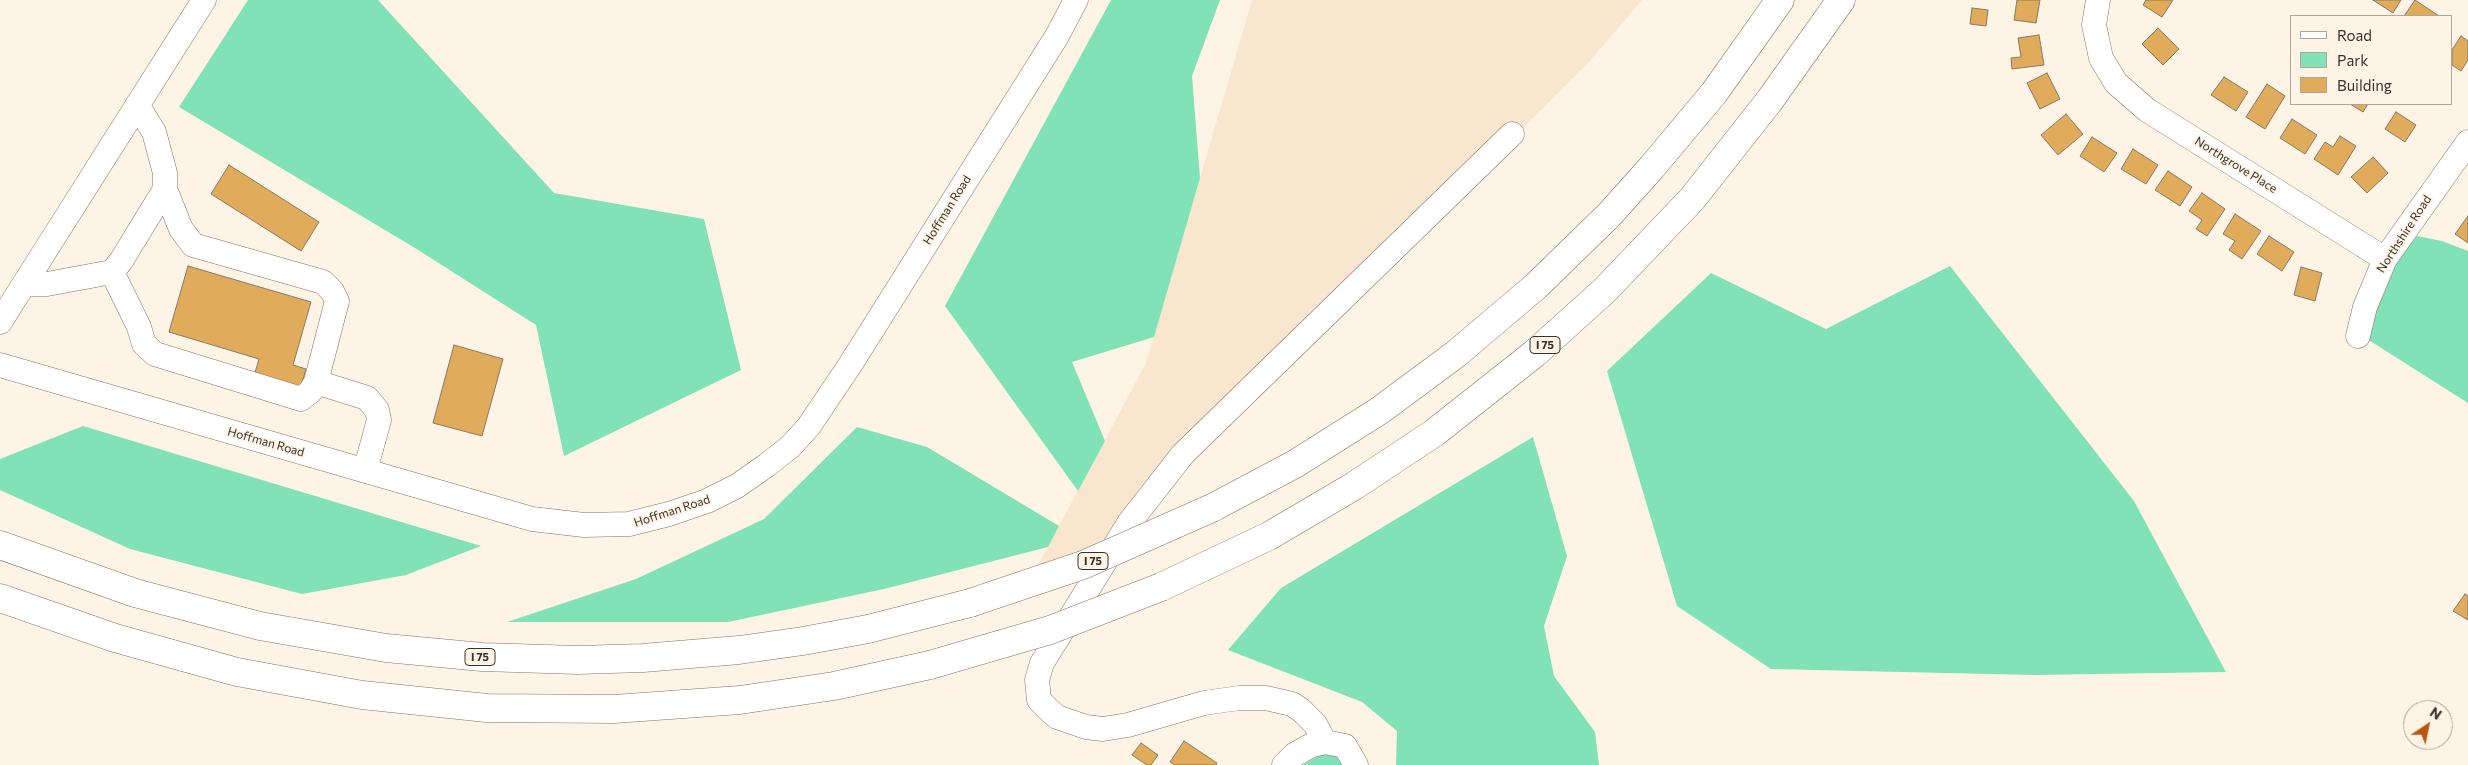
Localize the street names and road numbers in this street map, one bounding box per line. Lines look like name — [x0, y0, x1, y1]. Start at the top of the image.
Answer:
street label: Northgrove Place — [2192, 134, 2280, 196]
street label: Hoffman Road — [920, 173, 974, 247]
street label: Northshire Road — [2374, 193, 2434, 275]
road number: I 75 — [1530, 336, 1560, 354]
street label: Hoffman Road — [226, 424, 306, 460]
street label: Hoffman Road — [632, 492, 712, 530]
road number: I 75 — [1078, 552, 1108, 570]
road number: I 75 — [465, 649, 495, 666]

